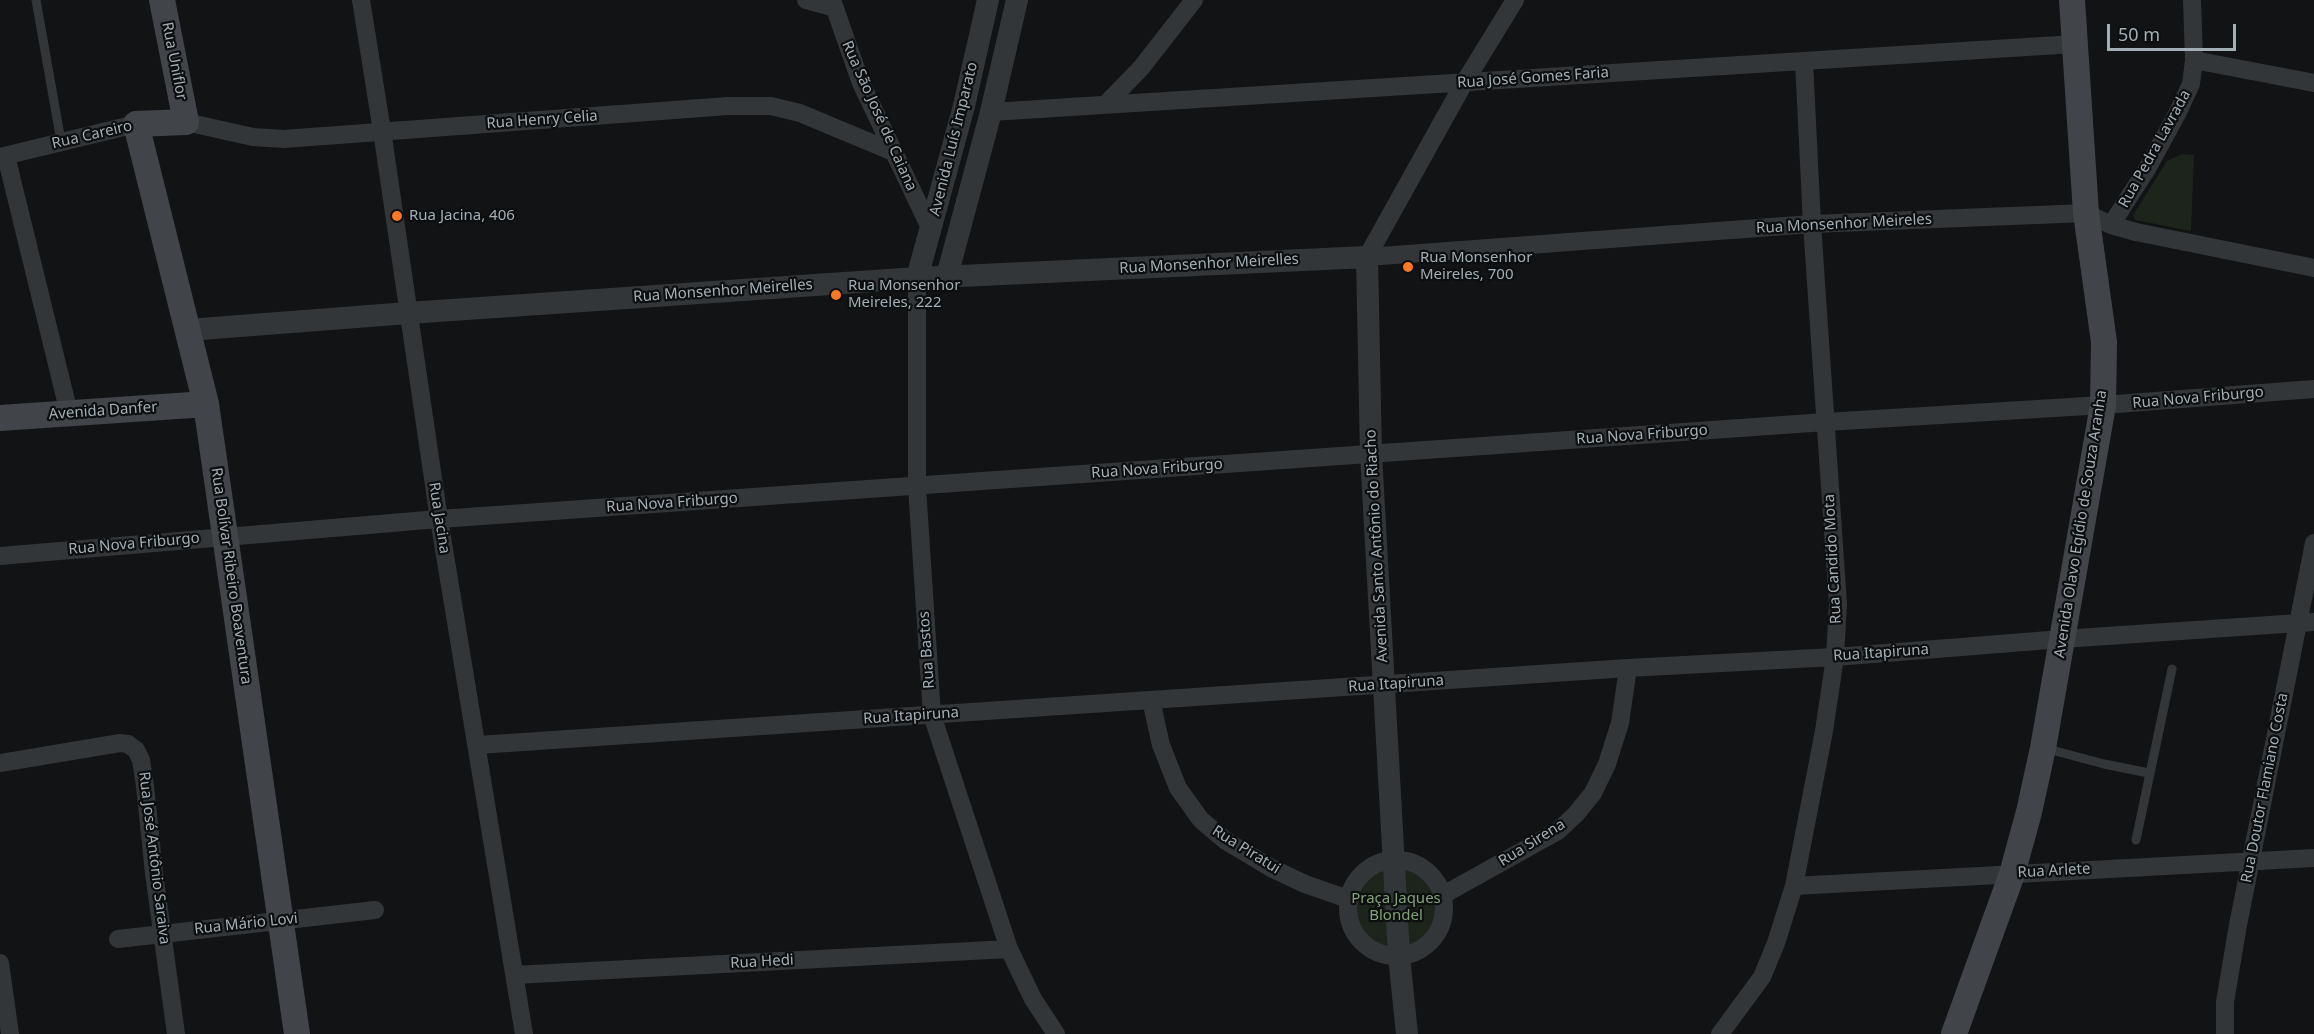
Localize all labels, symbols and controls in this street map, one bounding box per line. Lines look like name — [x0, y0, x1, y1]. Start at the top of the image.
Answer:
scale bar — [2110, 12, 2239, 50]
street label: Rua Uniflor — [158, 20, 190, 102]
text: 50 m — [2118, 22, 2160, 46]
street label: Rua São José de Caiana — [838, 38, 920, 194]
street label: Avenida Luís Imparato — [926, 60, 982, 218]
street label: Rua José Gomes Faria — [1457, 64, 1609, 92]
street label: Rua Pedra Lavrada — [2115, 87, 2195, 211]
street label: Rua Henry Celia — [486, 107, 598, 133]
street label: Rua Careiro — [50, 117, 134, 153]
place label: Rua Jacina, 406 — [409, 207, 515, 225]
marker: Rua Jacina, 406 — [390, 209, 404, 223]
street label: Rua Monsenhor Meireles — [1756, 210, 1932, 238]
place label: Rua Monsenhor Meireles, 700 — [1420, 249, 1532, 284]
street label: Rua Monsenhor Meirelles — [1119, 250, 1299, 278]
marker: Rua Monsenhor Meireles, 700 — [1401, 260, 1415, 274]
street label: Rua Monsenhor Meirelles — [633, 276, 813, 306]
place label: Rua Monsenhor Meireles, 222 — [848, 277, 960, 312]
marker: Rua Monsenhor Meireles, 222 — [829, 288, 843, 302]
street label: Rua Nova Friburgo — [2132, 383, 2264, 413]
street label: Avenida Olavo Egídio de Souza Aranha — [2051, 389, 2111, 659]
street label: Avenida Danfer — [48, 398, 158, 424]
street label: Rua Nova Friburgo — [1576, 421, 1708, 449]
street label: Avenida Santo Antônio do Riacho — [1362, 429, 1392, 663]
street label: Rua Nova Friburgo — [1091, 455, 1223, 483]
street label: Rua Bolívar Ribeiro Boaventura — [207, 466, 255, 686]
street label: Rua Jacina — [424, 481, 454, 555]
street label: Rua Nova Friburgo — [606, 489, 738, 517]
street label: Rua Candido Mota — [1821, 494, 1845, 624]
street label: Rua Nova Friburgo — [68, 529, 200, 559]
street label: Rua Bastos — [915, 610, 939, 690]
street label: Rua Itapiruna — [1832, 641, 1930, 665]
street label: Rua Itapiruna — [1347, 672, 1445, 696]
street label: Rua Doutor Flamiano Costa — [2238, 692, 2292, 884]
street label: Rua Itapiruna — [862, 704, 960, 728]
street label: Rua José Antônio Saraiva — [134, 771, 174, 945]
street label: Rua Sirena — [1495, 815, 1569, 871]
street label: Rua Piratui — [1209, 822, 1283, 878]
street label: Rua Arlete — [2017, 860, 2091, 882]
park label: Praça Jaques Blondel — [1351, 890, 1441, 925]
street label: Rua Mário Lovi — [193, 910, 299, 938]
street label: Rua Hedi — [730, 951, 794, 973]

